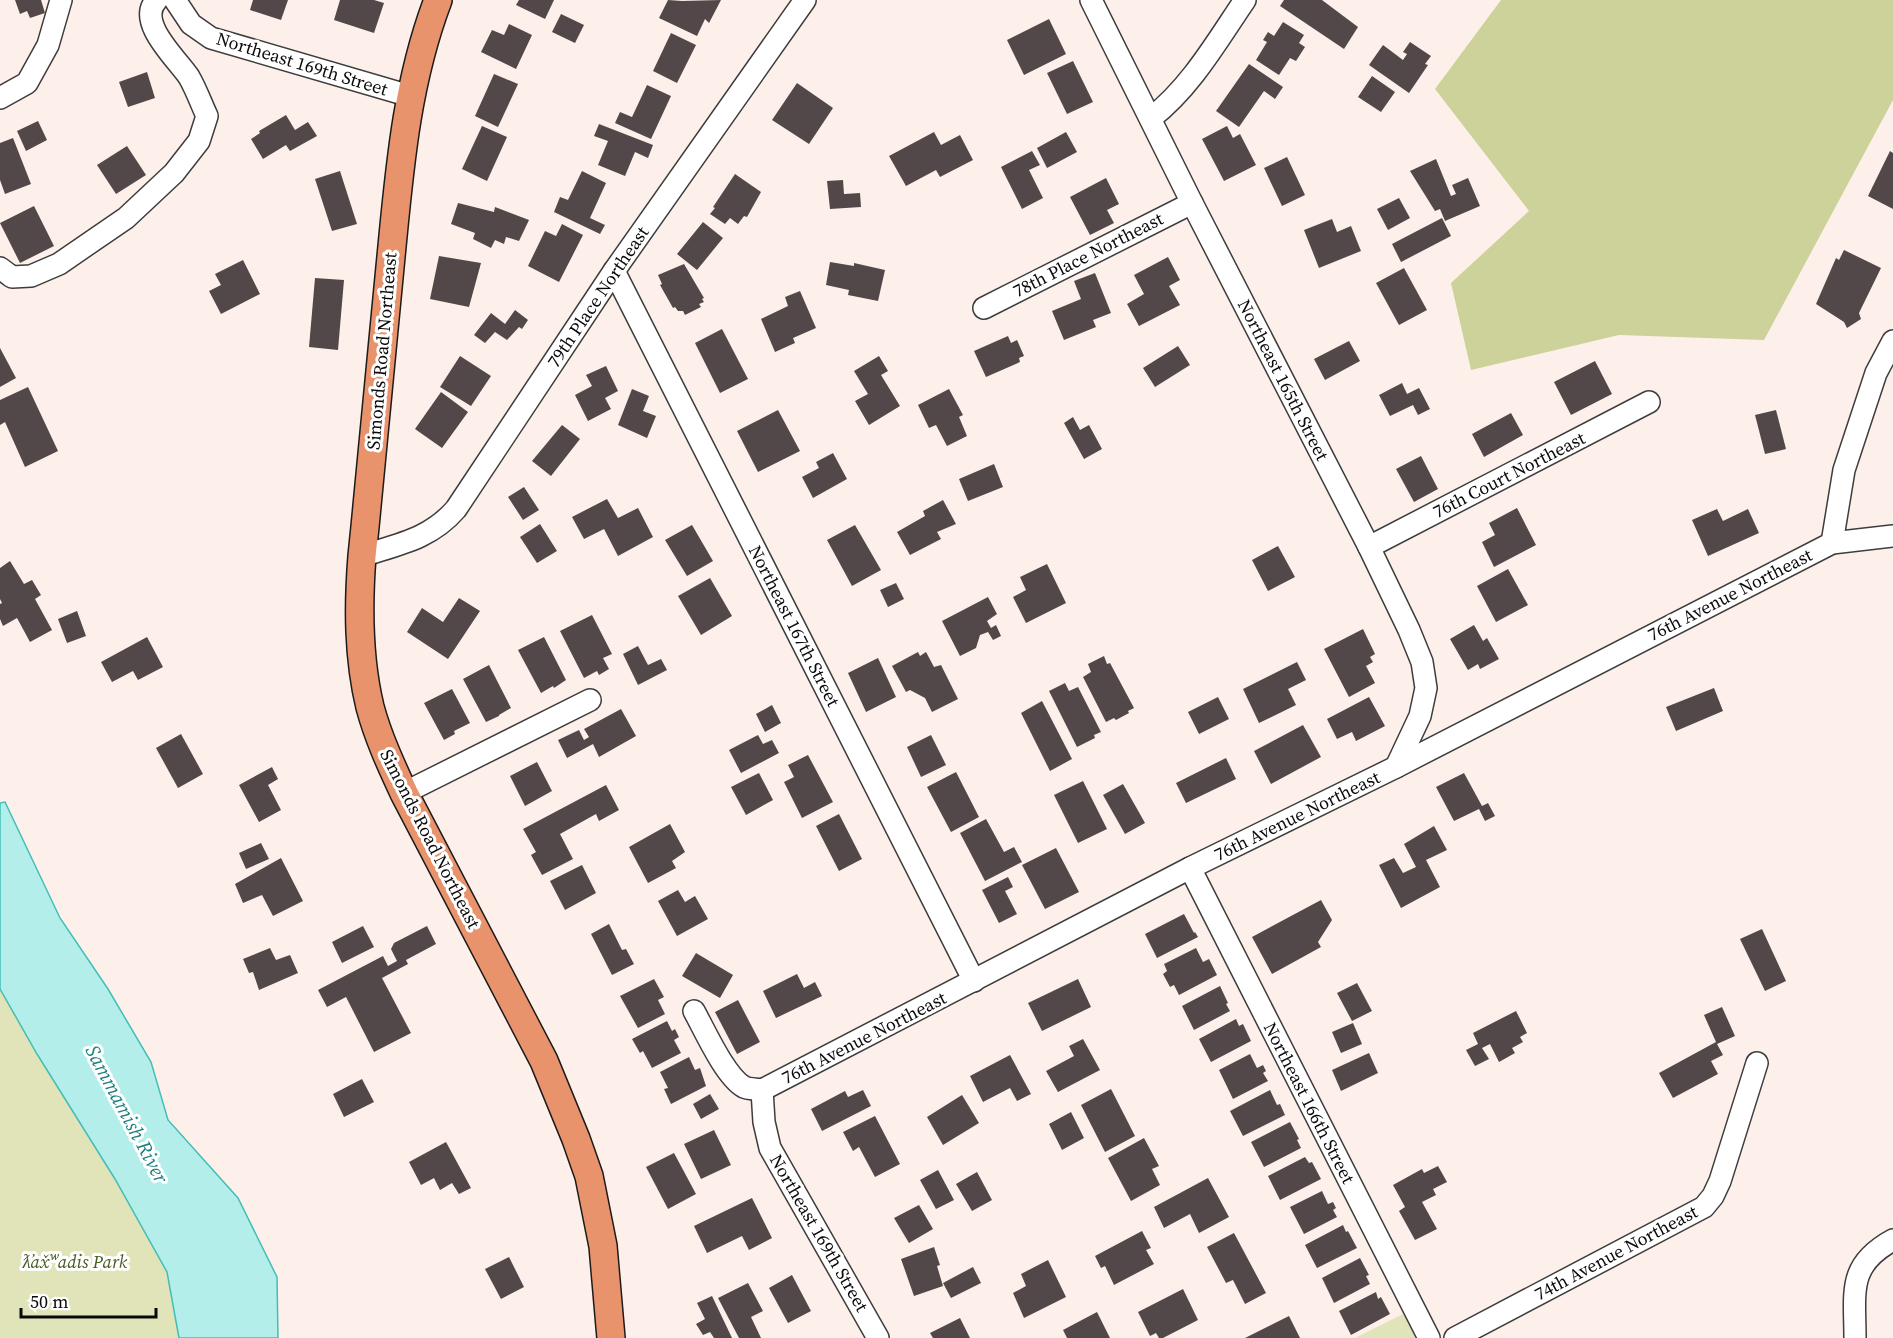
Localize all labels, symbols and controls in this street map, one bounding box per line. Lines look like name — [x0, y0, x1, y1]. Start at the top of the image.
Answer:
street label: Northeast 169th Street — [213, 26, 391, 102]
street label: 78th Place Northeast — [1008, 206, 1167, 303]
street label: 79th Place Northeast — [541, 221, 654, 372]
street label: Simonds Road Northeast — [360, 251, 403, 451]
street label: Northeast 165th Street — [1232, 295, 1335, 465]
street label: 76th Court Northeast — [1428, 425, 1589, 524]
street label: Northeast 167th Street — [743, 541, 846, 711]
street label: 76th Avenue Northeast — [1643, 542, 1816, 647]
street label: Simonds Road Northeast — [374, 745, 487, 933]
street label: 76th Avenue Northeast — [1210, 764, 1384, 867]
street label: 76th Avenue Northeast — [777, 985, 950, 1090]
street label: Northeast 166th Street — [1258, 1018, 1361, 1188]
water label: Sammamish River — [79, 1040, 176, 1189]
street label: Northeast 169th Street — [764, 1149, 875, 1316]
street label: 74th Avenue Northeast — [1530, 1199, 1702, 1306]
park label: ƛ̕ax̌ʷadis Park — [22, 1249, 128, 1274]
scale bar — [21, 1281, 156, 1319]
text: 50 m — [30, 1289, 68, 1314]

